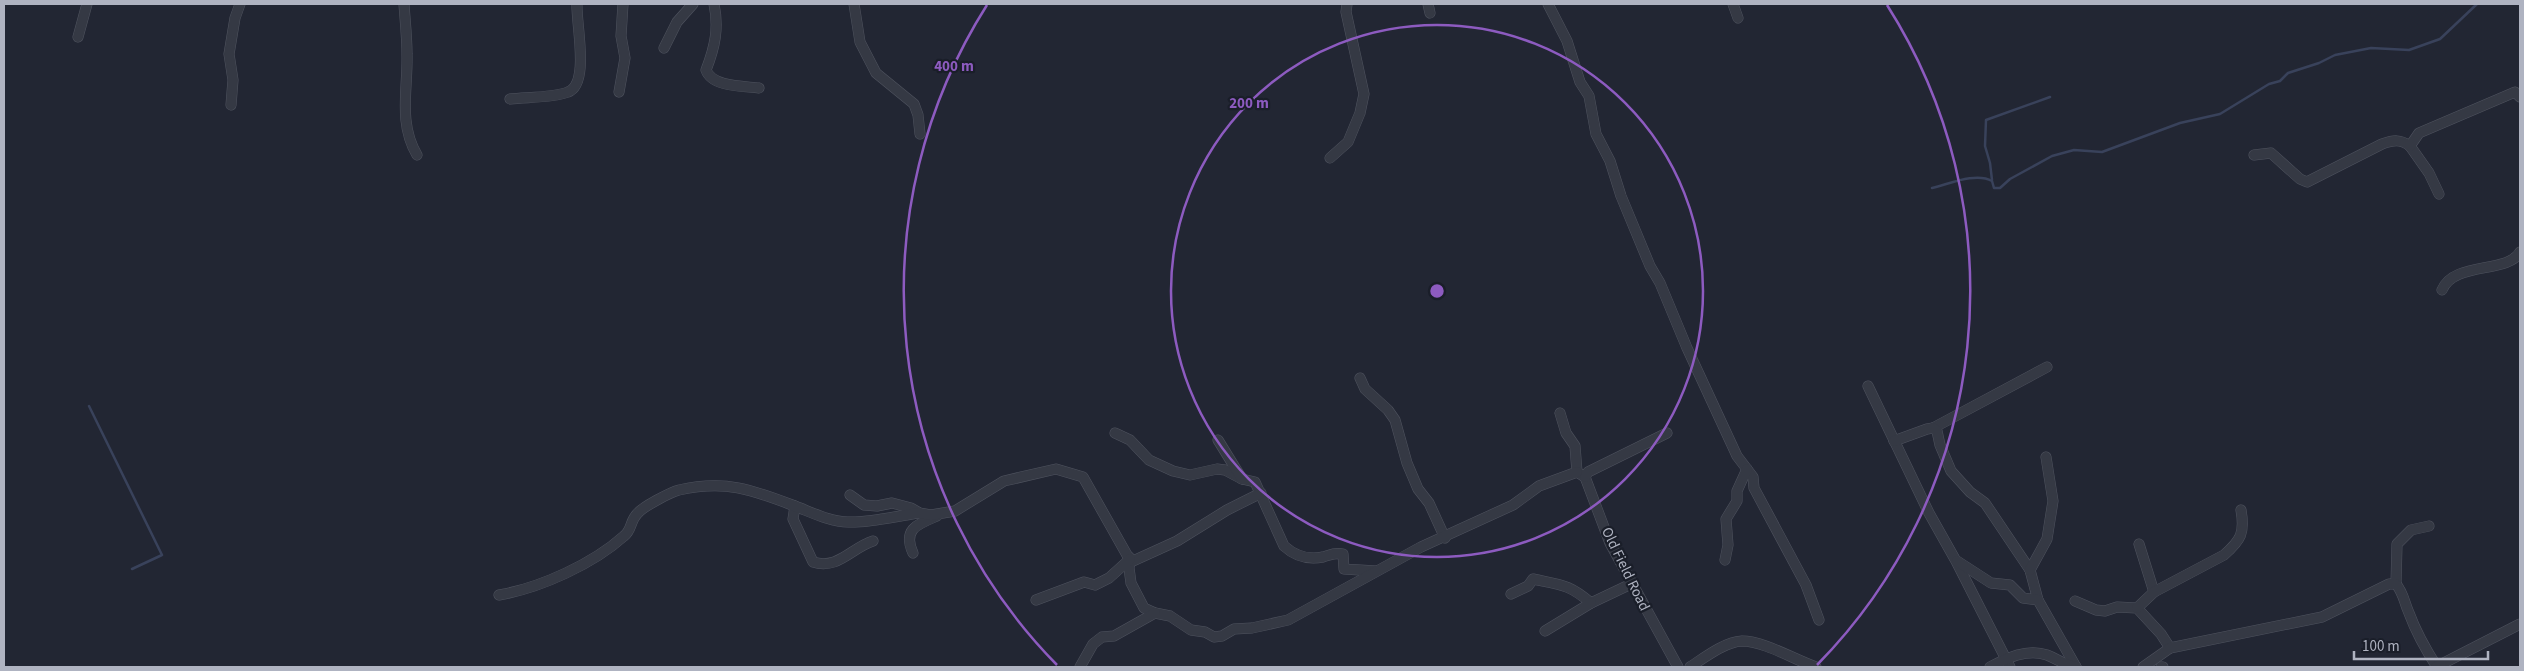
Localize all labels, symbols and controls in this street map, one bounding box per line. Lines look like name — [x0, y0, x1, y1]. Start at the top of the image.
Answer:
text: 400 m — [934, 56, 974, 77]
text: 200 m — [1229, 93, 1269, 114]
centre of rings — [1428, 282, 1446, 300]
street label: Old Field Road — [1596, 524, 1655, 615]
scale bar — [2354, 628, 2488, 660]
text: 100 m — [2362, 636, 2400, 657]

